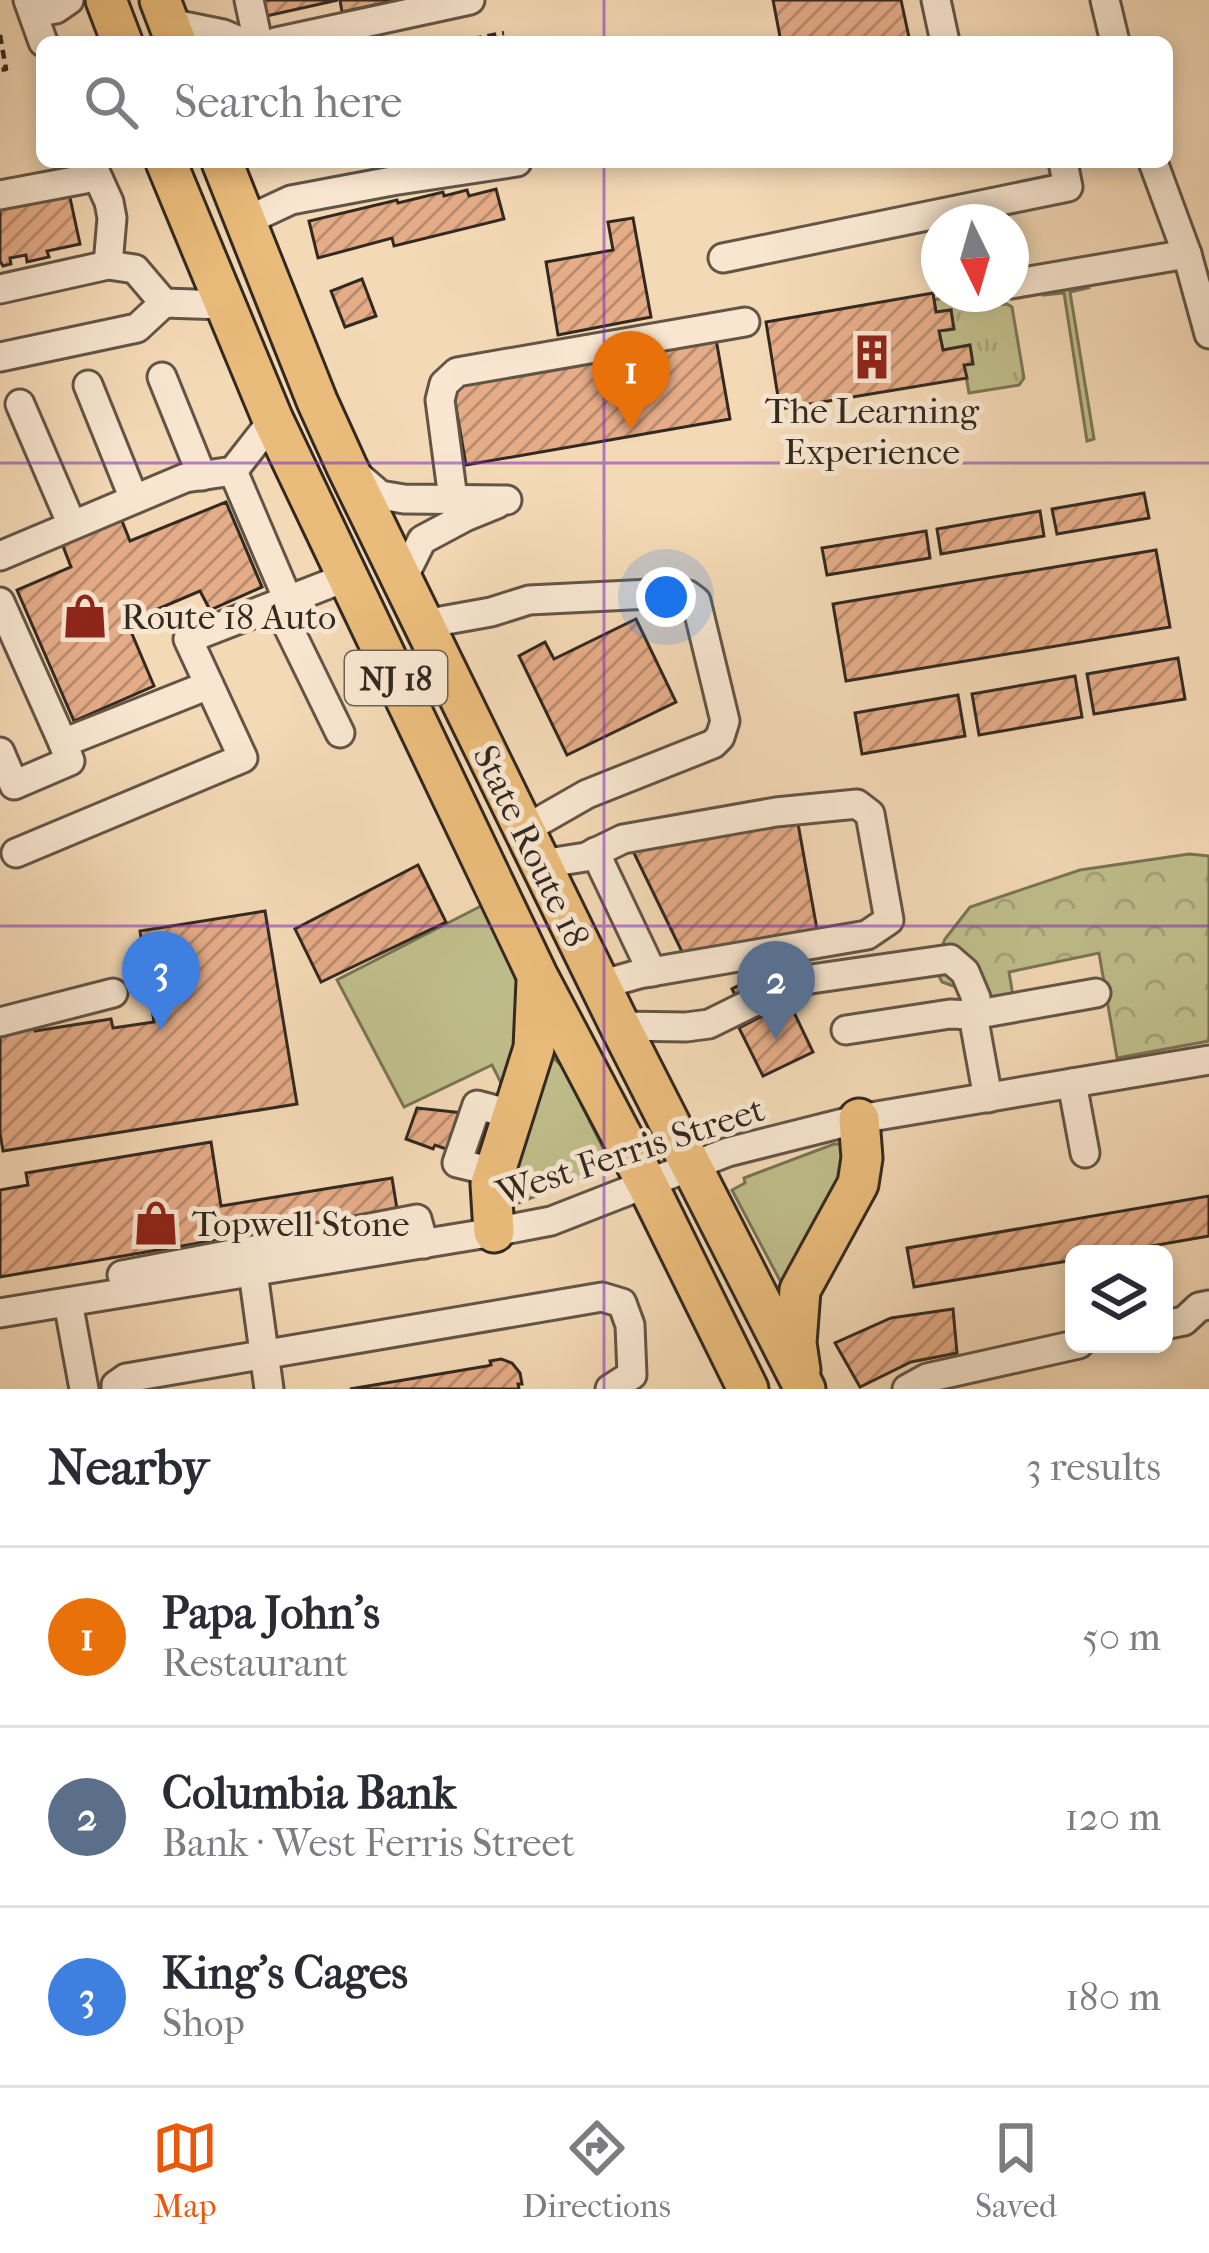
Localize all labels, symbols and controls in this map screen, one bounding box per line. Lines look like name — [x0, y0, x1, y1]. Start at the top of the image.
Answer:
search box — [36, 36, 1173, 168]
icon: search — [78, 69, 144, 135]
text: Search here — [174, 76, 402, 129]
north arrow — [921, 204, 1029, 312]
pin: 1 — [592, 331, 670, 430]
building icon: The Learning Experience — [847, 332, 897, 382]
place label: The Learning Experience — [765, 390, 980, 473]
your location — [636, 567, 696, 627]
shop icon: Route 18 Auto — [60, 591, 110, 641]
place label: Route 18 Auto — [121, 596, 336, 638]
road number: NJ 18 — [345, 651, 447, 705]
street label: State Route 18 — [464, 739, 598, 954]
pin: 3 — [122, 931, 200, 1030]
pin: 2 — [737, 941, 815, 1040]
street label: West Ferris Street — [490, 1088, 770, 1214]
shop icon: Topwell Stone — [131, 1198, 181, 1248]
place label: Topwell Stone — [192, 1203, 409, 1245]
map controls — [1065, 1245, 1173, 1353]
button: layers — [1065, 1245, 1173, 1353]
text: Nearby — [48, 1437, 209, 1497]
text: 3 results — [1026, 1444, 1161, 1490]
text: Papa John's — [162, 1587, 380, 1640]
text: 1 — [80, 1614, 94, 1660]
text: 50 m — [1082, 1614, 1161, 1660]
text: Restaurant — [162, 1640, 348, 1686]
text: Columbia Bank — [162, 1767, 456, 1820]
text: 2 — [77, 1794, 97, 1840]
text: 120 m — [1065, 1794, 1161, 1840]
text: Bank · West Ferris Street — [162, 1820, 575, 1866]
text: King's Cages — [162, 1947, 408, 2000]
text: 3 — [79, 1974, 95, 2020]
text: 180 m — [1065, 1974, 1161, 2020]
text: Shop — [162, 2000, 245, 2046]
tab: Map — [152, 2115, 218, 2226]
tab: Directions — [522, 2115, 671, 2226]
tab: Saved — [975, 2115, 1057, 2226]

